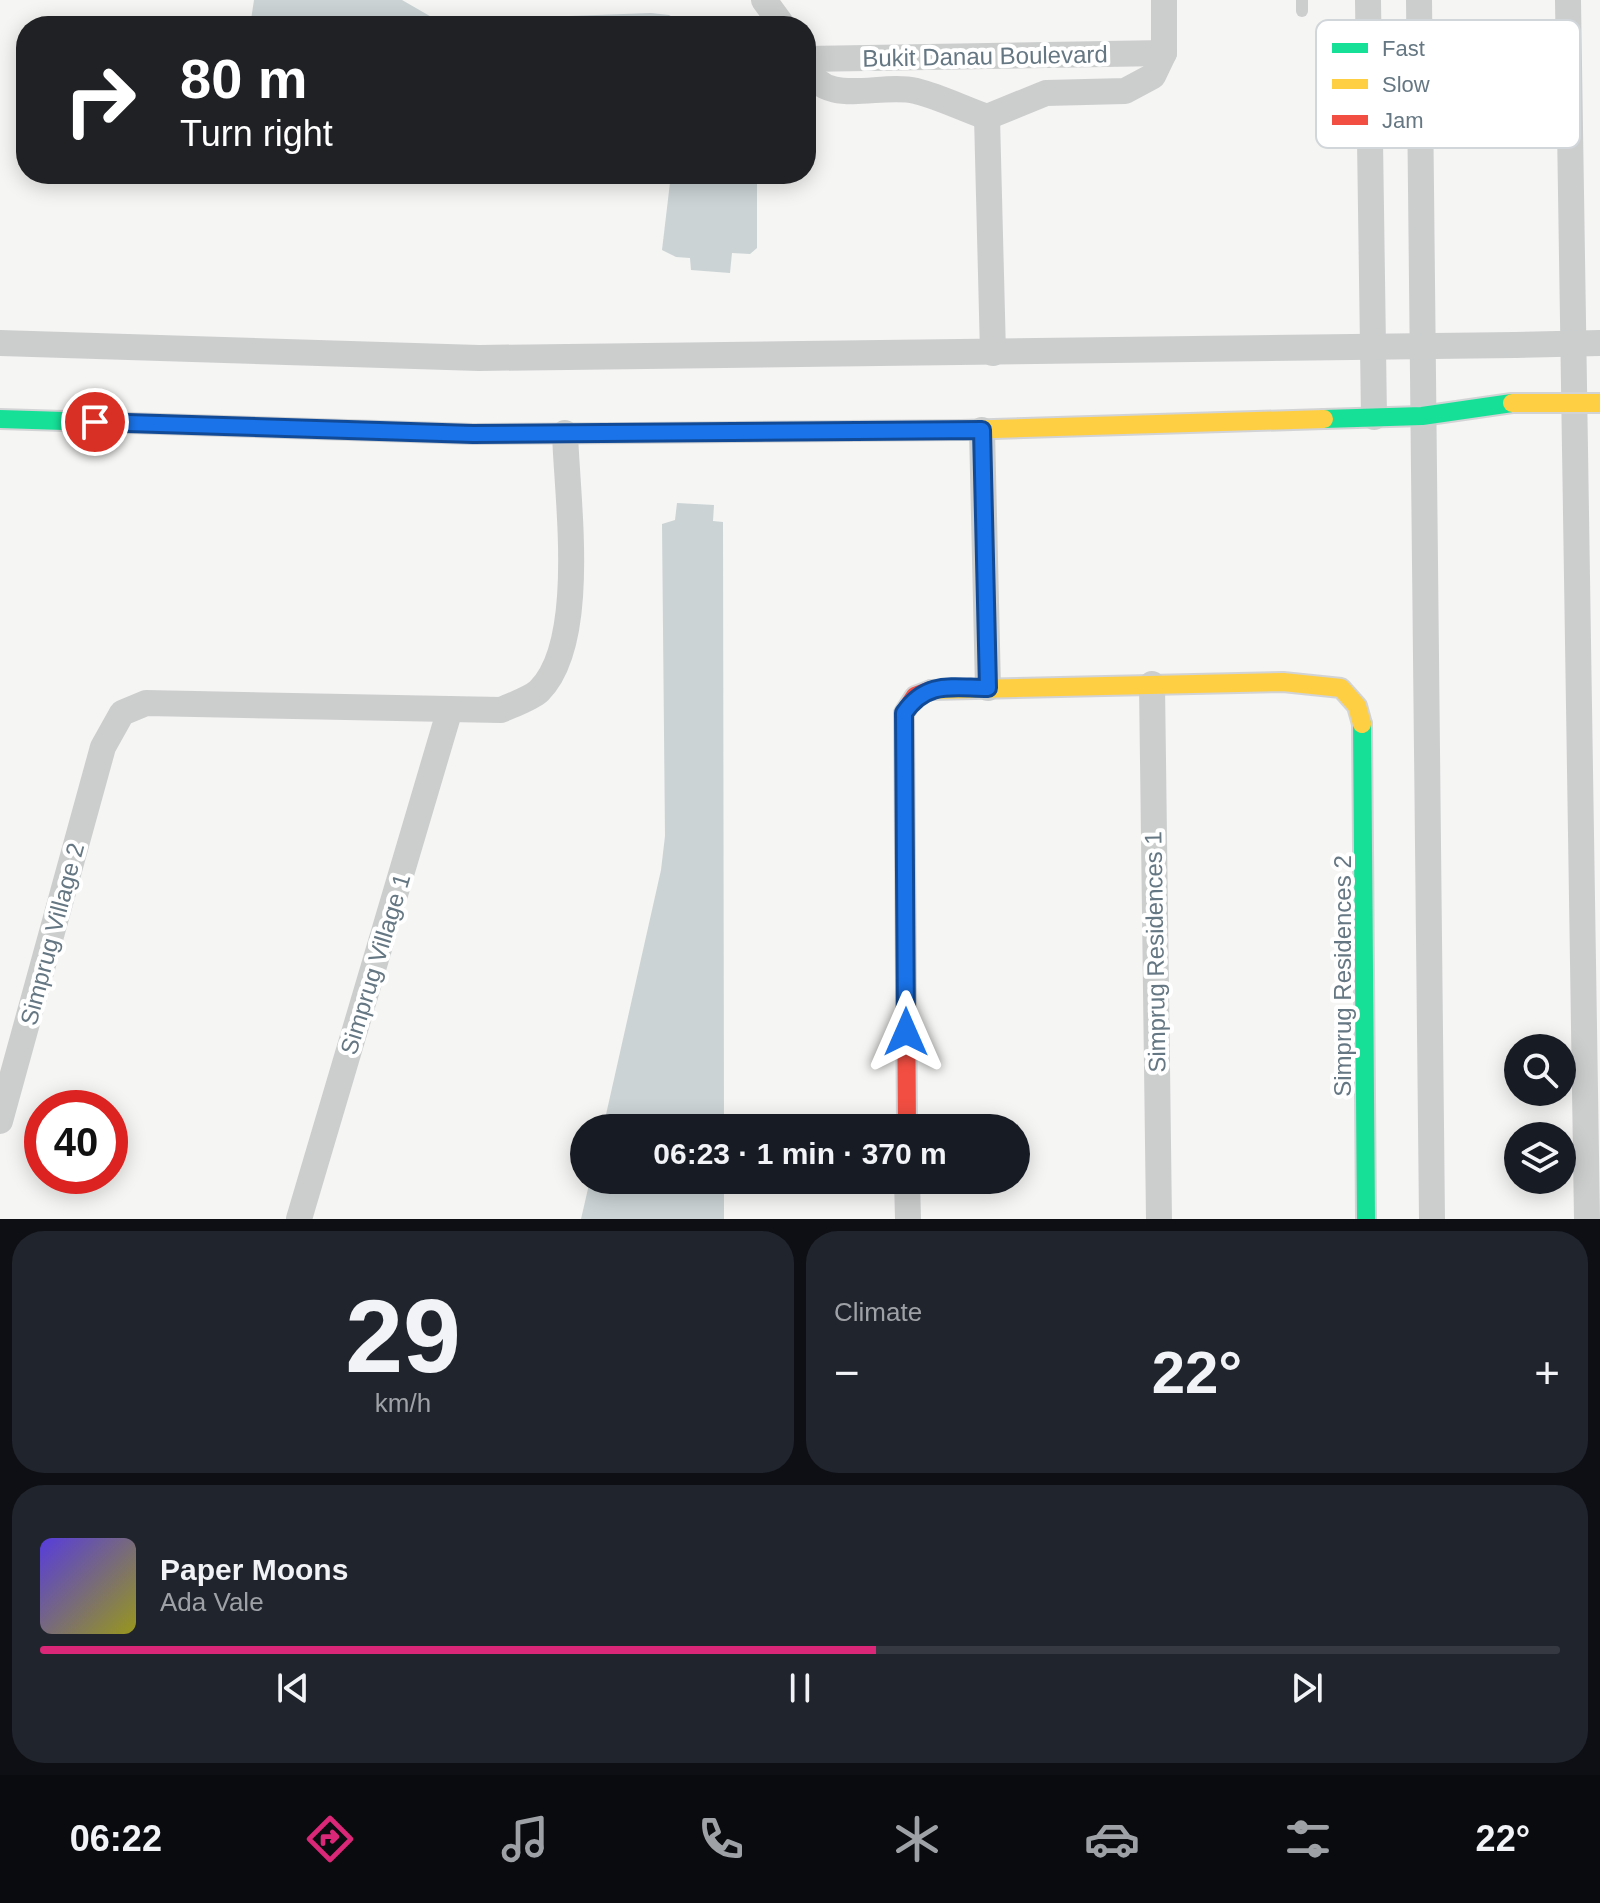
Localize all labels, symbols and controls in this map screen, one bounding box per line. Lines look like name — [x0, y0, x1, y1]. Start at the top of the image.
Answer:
legend — [1316, 20, 1580, 148]
text: Fast — [1382, 36, 1425, 61]
street label: Bukit Danau Boulevard — [862, 40, 1108, 72]
text: 80 m — [180, 47, 308, 110]
icon: right — [48, 48, 152, 152]
text: Slow — [1382, 72, 1430, 97]
text: Jam — [1382, 108, 1424, 133]
text: Turn right — [180, 113, 333, 154]
pin — [61, 388, 129, 456]
icon: arrive — [73, 400, 117, 444]
street label: Simprug Residences 1 — [1139, 831, 1171, 1073]
street label: Simprug Village 2 — [15, 840, 89, 1028]
street label: Simprug Residences 2 — [1329, 855, 1356, 1097]
street label: Simprug Village 1 — [335, 870, 415, 1058]
position arrow — [864, 990, 948, 1074]
map controls — [1504, 1034, 1576, 1194]
button: search — [1504, 1034, 1576, 1106]
speed limit sign: 40 — [24, 1090, 128, 1194]
button: layers — [1504, 1122, 1576, 1194]
text: 06:23 · 1 min · 370 m — [653, 1137, 947, 1170]
text: 29 — [345, 1278, 461, 1394]
text: Climate — [834, 1297, 922, 1327]
text: 22° — [1152, 1339, 1242, 1406]
text: − — [834, 1348, 860, 1397]
text: + — [1534, 1348, 1560, 1397]
text: km/h — [375, 1388, 431, 1418]
text: Paper Moons — [160, 1553, 348, 1586]
text: Ada Vale — [160, 1587, 264, 1617]
icon: previous — [271, 1666, 315, 1710]
icon: pause — [778, 1666, 822, 1710]
icon: next — [1285, 1666, 1329, 1710]
icon: directions — [302, 1811, 358, 1867]
icon: music — [497, 1811, 553, 1867]
icon: phone — [693, 1811, 749, 1867]
icon: climate — [889, 1811, 945, 1867]
icon: car — [1084, 1811, 1140, 1867]
icon: filters — [1280, 1811, 1336, 1867]
text: 06:22 — [70, 1818, 162, 1859]
text: 22° — [1476, 1818, 1530, 1859]

